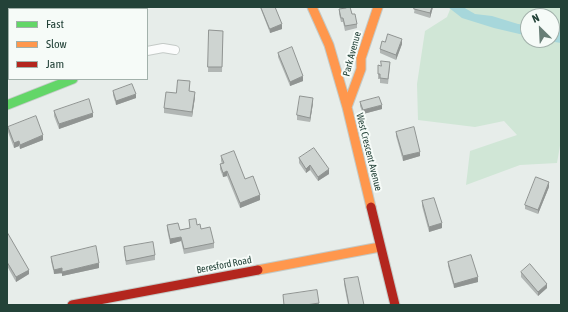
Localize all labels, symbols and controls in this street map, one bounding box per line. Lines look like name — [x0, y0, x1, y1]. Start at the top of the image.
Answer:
legend — [8, 8, 148, 80]
north arrow — [520, 8, 560, 48]
text: N — [530, 11, 541, 25]
text: Fast — [46, 17, 64, 31]
street label: Park Avenue — [340, 30, 364, 78]
text: Slow — [46, 37, 67, 51]
text: Jam — [46, 57, 64, 71]
street label: West Crescent Avenue — [354, 112, 384, 192]
street label: Beresford Road — [195, 254, 253, 276]

